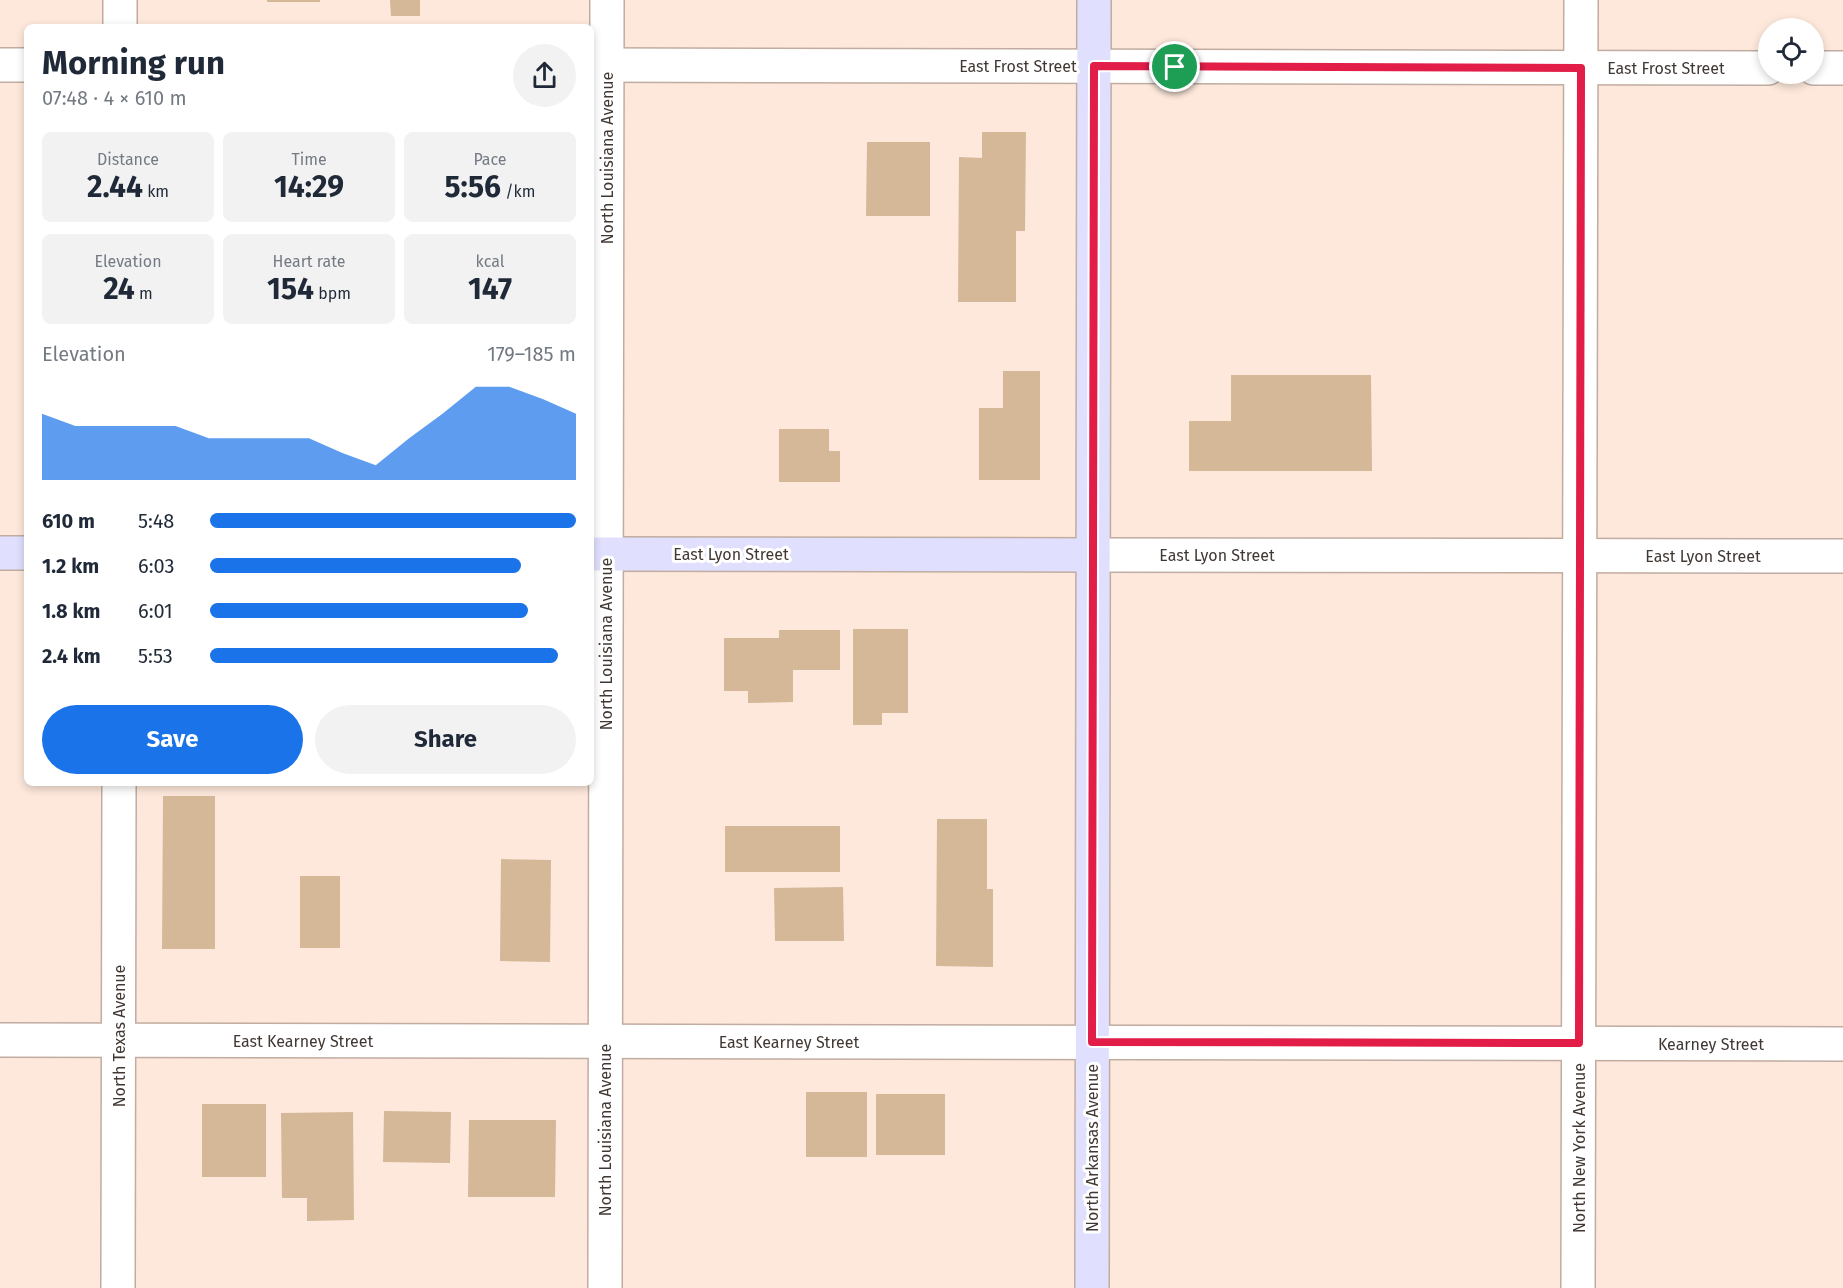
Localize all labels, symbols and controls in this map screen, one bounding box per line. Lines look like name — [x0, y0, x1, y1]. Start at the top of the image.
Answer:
map controls — [1758, 18, 1824, 84]
button: locate — [1758, 18, 1824, 84]
pin — [1149, 41, 1200, 92]
text: Morning run — [42, 43, 225, 83]
button: share — [513, 44, 576, 107]
icon: arrive — [1158, 50, 1191, 83]
street label: East Frost Street — [959, 57, 1077, 76]
street label: East Frost Street — [1607, 59, 1725, 78]
street label: North Louisiana Avenue — [598, 72, 617, 244]
text: 07:48 · 4 × 610 m — [42, 86, 187, 110]
text: Distance — [97, 150, 159, 169]
text: Time — [291, 150, 327, 169]
text: Pace — [473, 150, 507, 169]
text: 2.44 — [87, 169, 143, 205]
text: 14:29 — [274, 169, 344, 205]
text: 5:56 — [445, 169, 501, 205]
text: km — [143, 182, 169, 201]
text: /km — [501, 182, 536, 201]
text: Elevation — [94, 252, 162, 271]
text: Heart rate — [273, 252, 345, 271]
text: kcal — [476, 252, 504, 271]
text: 24 — [103, 271, 135, 307]
text: 154 — [267, 271, 314, 307]
text: 147 — [468, 271, 512, 307]
text: m — [135, 284, 153, 303]
text: bpm — [314, 284, 351, 303]
text: Elevation — [42, 342, 126, 366]
text: 179–185 m — [487, 342, 576, 366]
text: 610 m — [42, 509, 95, 533]
text: 5:48 — [138, 509, 174, 533]
street label: East Lyon Street — [673, 545, 789, 564]
street label: East Lyon Street — [1159, 546, 1275, 565]
street label: East Lyon Street — [1645, 547, 1761, 566]
text: 1.2 km — [42, 554, 99, 578]
text: 6:03 — [138, 554, 174, 578]
street label: North Louisiana Avenue — [597, 558, 616, 730]
text: 1.8 km — [42, 599, 100, 623]
text: 6:01 — [138, 599, 173, 623]
text: 2.4 km — [42, 644, 101, 668]
text: 5:53 — [138, 644, 173, 668]
button: Save — [42, 705, 303, 774]
button: Share — [315, 705, 576, 774]
street label: North Texas Avenue — [110, 965, 129, 1107]
street label: East Kearney Street — [233, 1032, 374, 1051]
street label: East Kearney Street — [719, 1033, 860, 1052]
street label: Kearney Street — [1658, 1035, 1764, 1054]
street label: North Louisiana Avenue — [596, 1044, 615, 1216]
street label: North New York Avenue — [1570, 1063, 1589, 1233]
street label: North Arkansas Avenue — [1083, 1064, 1102, 1232]

